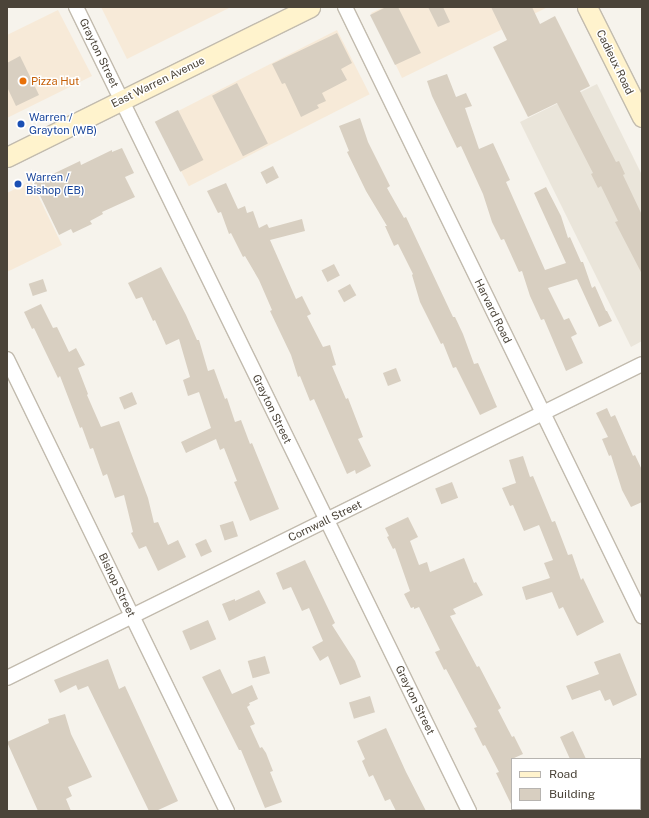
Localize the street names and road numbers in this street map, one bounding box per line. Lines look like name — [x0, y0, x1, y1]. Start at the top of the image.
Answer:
street label: Grayton Street — [77, 16, 121, 90]
street label: Cadieux Road — [594, 27, 636, 97]
street label: East Warren Avenue — [109, 54, 207, 110]
street label: Harvard Road — [472, 277, 514, 345]
street label: Grayton Street — [250, 372, 294, 446]
street label: Cornwall Street — [286, 498, 364, 544]
street label: Bishop Street — [96, 551, 138, 619]
street label: Grayton Street — [393, 663, 437, 737]

